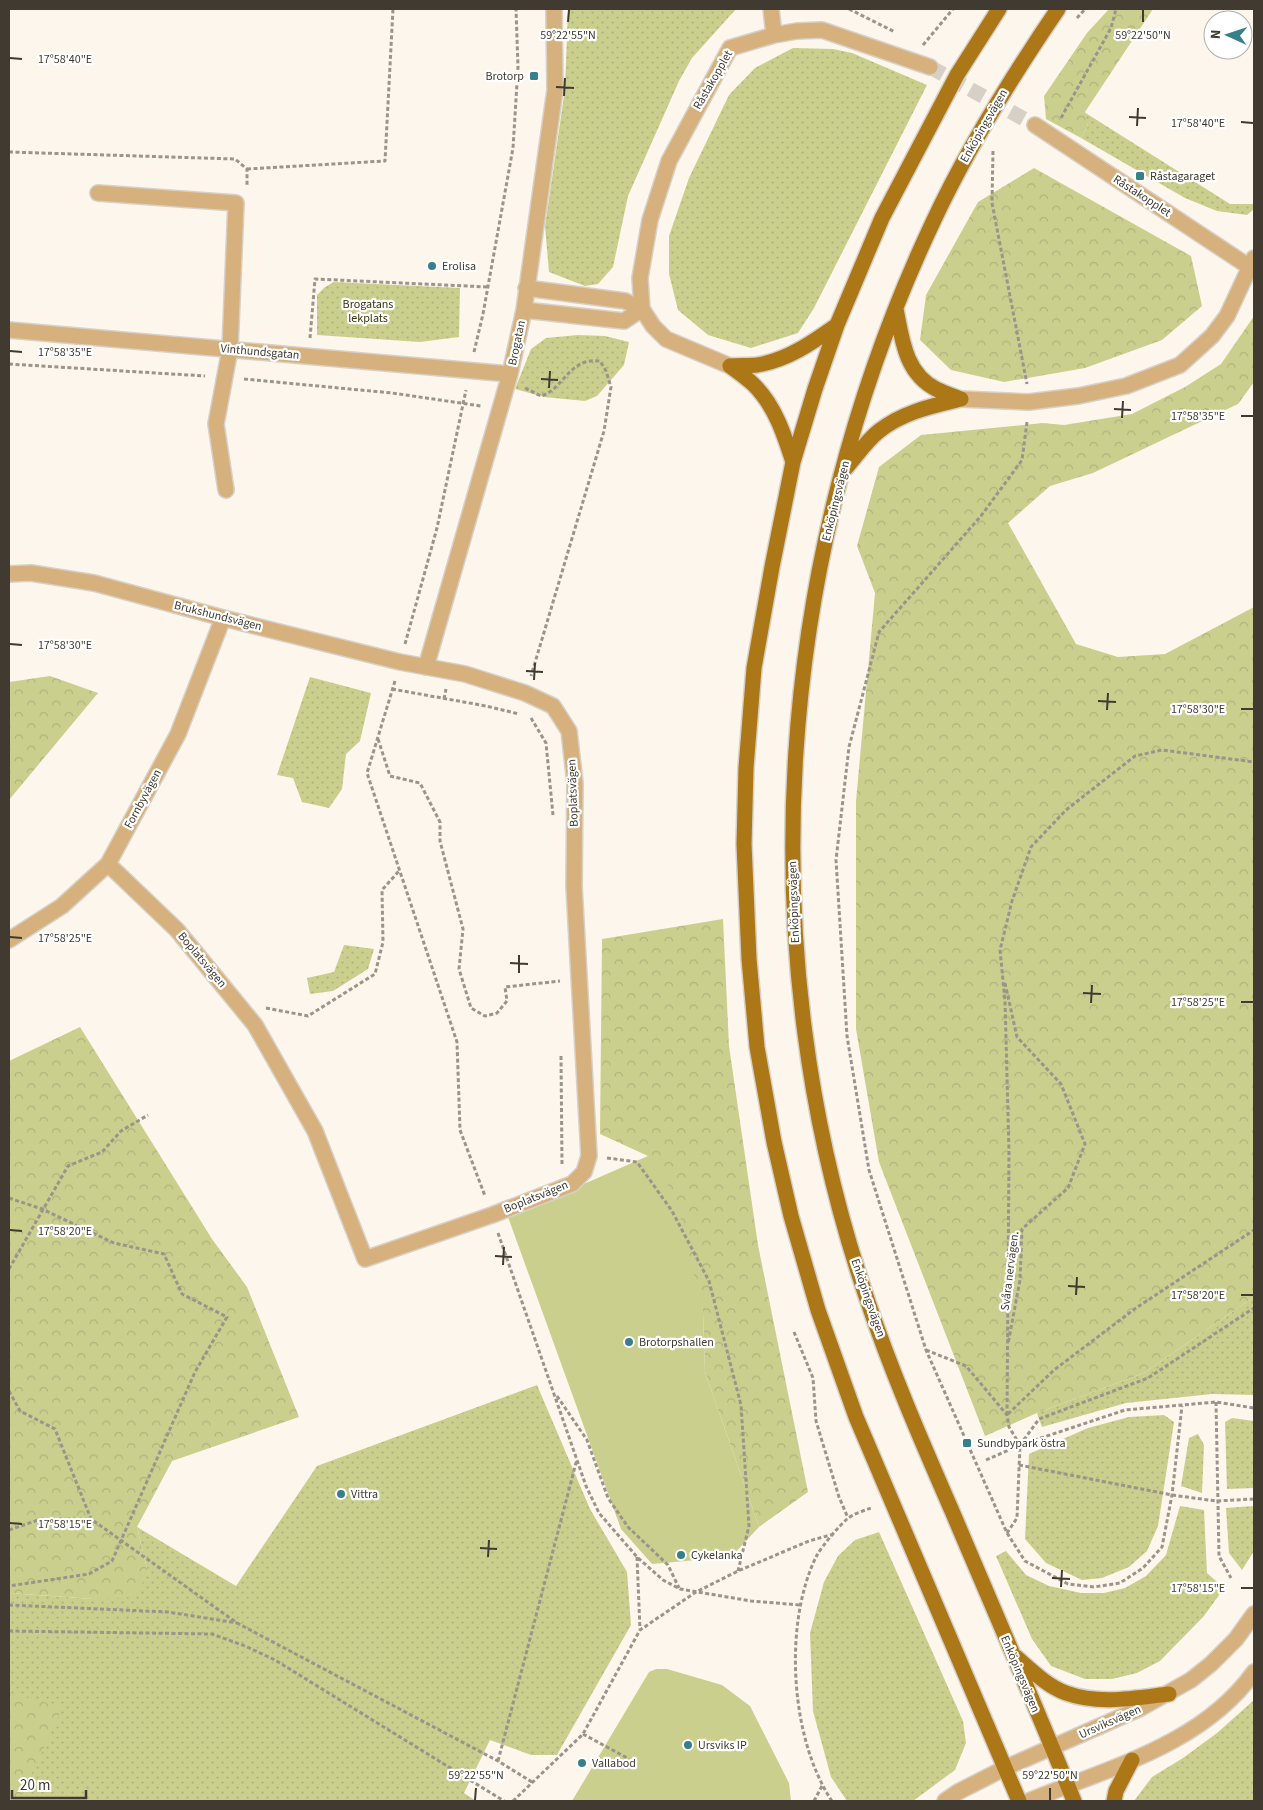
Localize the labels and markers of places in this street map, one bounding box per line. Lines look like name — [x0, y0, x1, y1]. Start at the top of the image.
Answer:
place label: Brotorp — [485, 68, 524, 85]
marker: Brotorp — [528, 70, 540, 82]
place label: Råstagaraget — [1150, 168, 1215, 185]
marker: Råstagaraget — [1134, 170, 1146, 182]
place label: Erolisa — [442, 258, 476, 275]
marker: Erolisa — [426, 260, 438, 272]
place label: Brotorpshallen — [639, 1334, 714, 1351]
marker: Brotorpshallen — [623, 1336, 635, 1348]
place label: Sundbypark östra — [977, 1435, 1066, 1452]
marker: Sundbypark östra — [961, 1437, 973, 1449]
place label: Vittra — [351, 1486, 378, 1503]
marker: Vittra — [335, 1488, 347, 1500]
place label: Cykelanka — [691, 1547, 743, 1564]
marker: Cykelanka — [675, 1549, 687, 1561]
place label: Ursviks IP — [698, 1737, 747, 1754]
marker: Ursviks IP — [682, 1739, 694, 1751]
place label: Vallabod — [592, 1755, 636, 1772]
marker: Vallabod — [576, 1757, 588, 1769]

